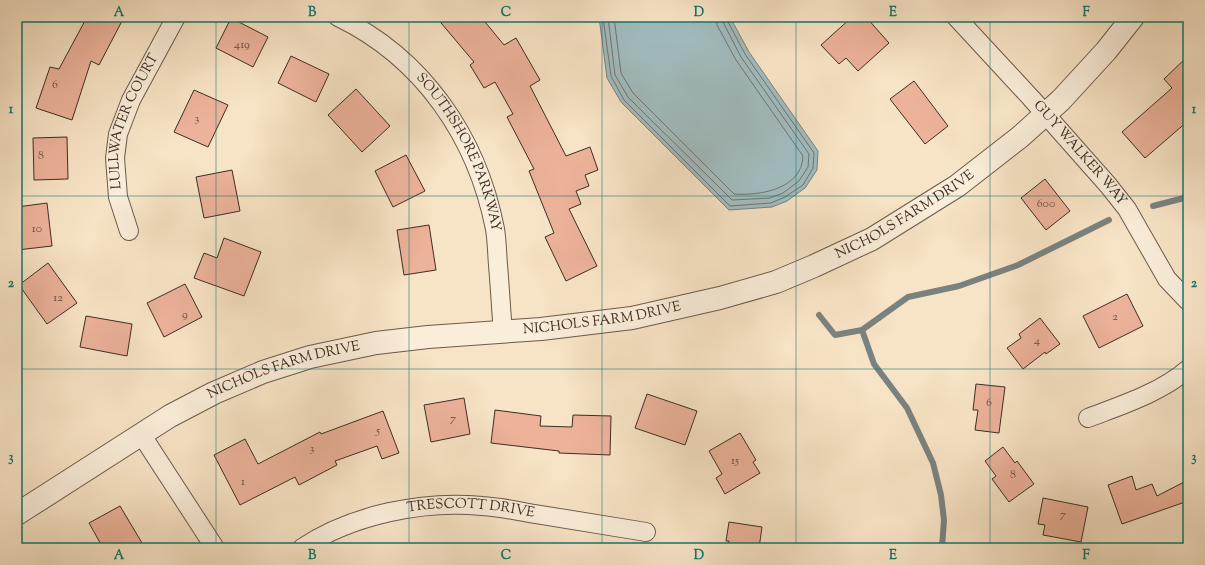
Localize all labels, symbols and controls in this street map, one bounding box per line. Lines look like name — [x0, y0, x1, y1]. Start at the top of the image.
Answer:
text: A — [114, 4, 125, 22]
text: B — [308, 4, 317, 22]
text: C — [501, 4, 511, 22]
text: D — [694, 4, 704, 22]
text: E — [889, 4, 897, 22]
text: F — [1082, 4, 1090, 22]
house number: 419 — [234, 36, 250, 54]
street label: LULLWATER COURT — [105, 50, 164, 190]
street label: SOUTHSHORE PARKWAY — [411, 69, 505, 233]
house number: 6 — [52, 76, 58, 94]
street label: GUY WALKER WAY — [1028, 96, 1131, 210]
text: 1 — [9, 101, 14, 119]
text: 1 — [1192, 101, 1197, 119]
house number: 3 — [195, 110, 200, 128]
house number: 8 — [38, 147, 44, 165]
street label: NICHOLS FARM DRIVE — [832, 165, 980, 265]
house number: 600 — [1037, 195, 1055, 213]
house number: 10 — [32, 220, 42, 238]
text: 2 — [8, 275, 15, 293]
text: 2 — [1191, 275, 1198, 293]
house number: 12 — [53, 289, 63, 307]
street label: NICHOLS FARM DRIVE — [522, 297, 684, 340]
house number: 9 — [182, 306, 188, 324]
house number: 2 — [1112, 308, 1118, 326]
house number: 4 — [1034, 332, 1040, 350]
street label: NICHOLS FARM DRIVE — [204, 337, 362, 405]
house number: 6 — [986, 394, 992, 412]
house number: 7 — [450, 410, 456, 428]
house number: 5 — [375, 422, 380, 440]
house number: 3 — [310, 440, 315, 458]
text: 3 — [8, 449, 14, 467]
text: 3 — [1191, 449, 1197, 467]
house number: 15 — [731, 452, 739, 470]
house number: 8 — [1010, 466, 1016, 484]
house number: 1 — [241, 473, 245, 491]
street label: TRESCOTT DRIVE — [406, 495, 537, 524]
house number: 7 — [1060, 506, 1066, 524]
text: A — [114, 547, 125, 565]
text: B — [308, 547, 317, 565]
text: C — [501, 547, 511, 565]
text: D — [694, 547, 704, 565]
text: E — [889, 547, 897, 565]
text: F — [1082, 547, 1090, 565]

